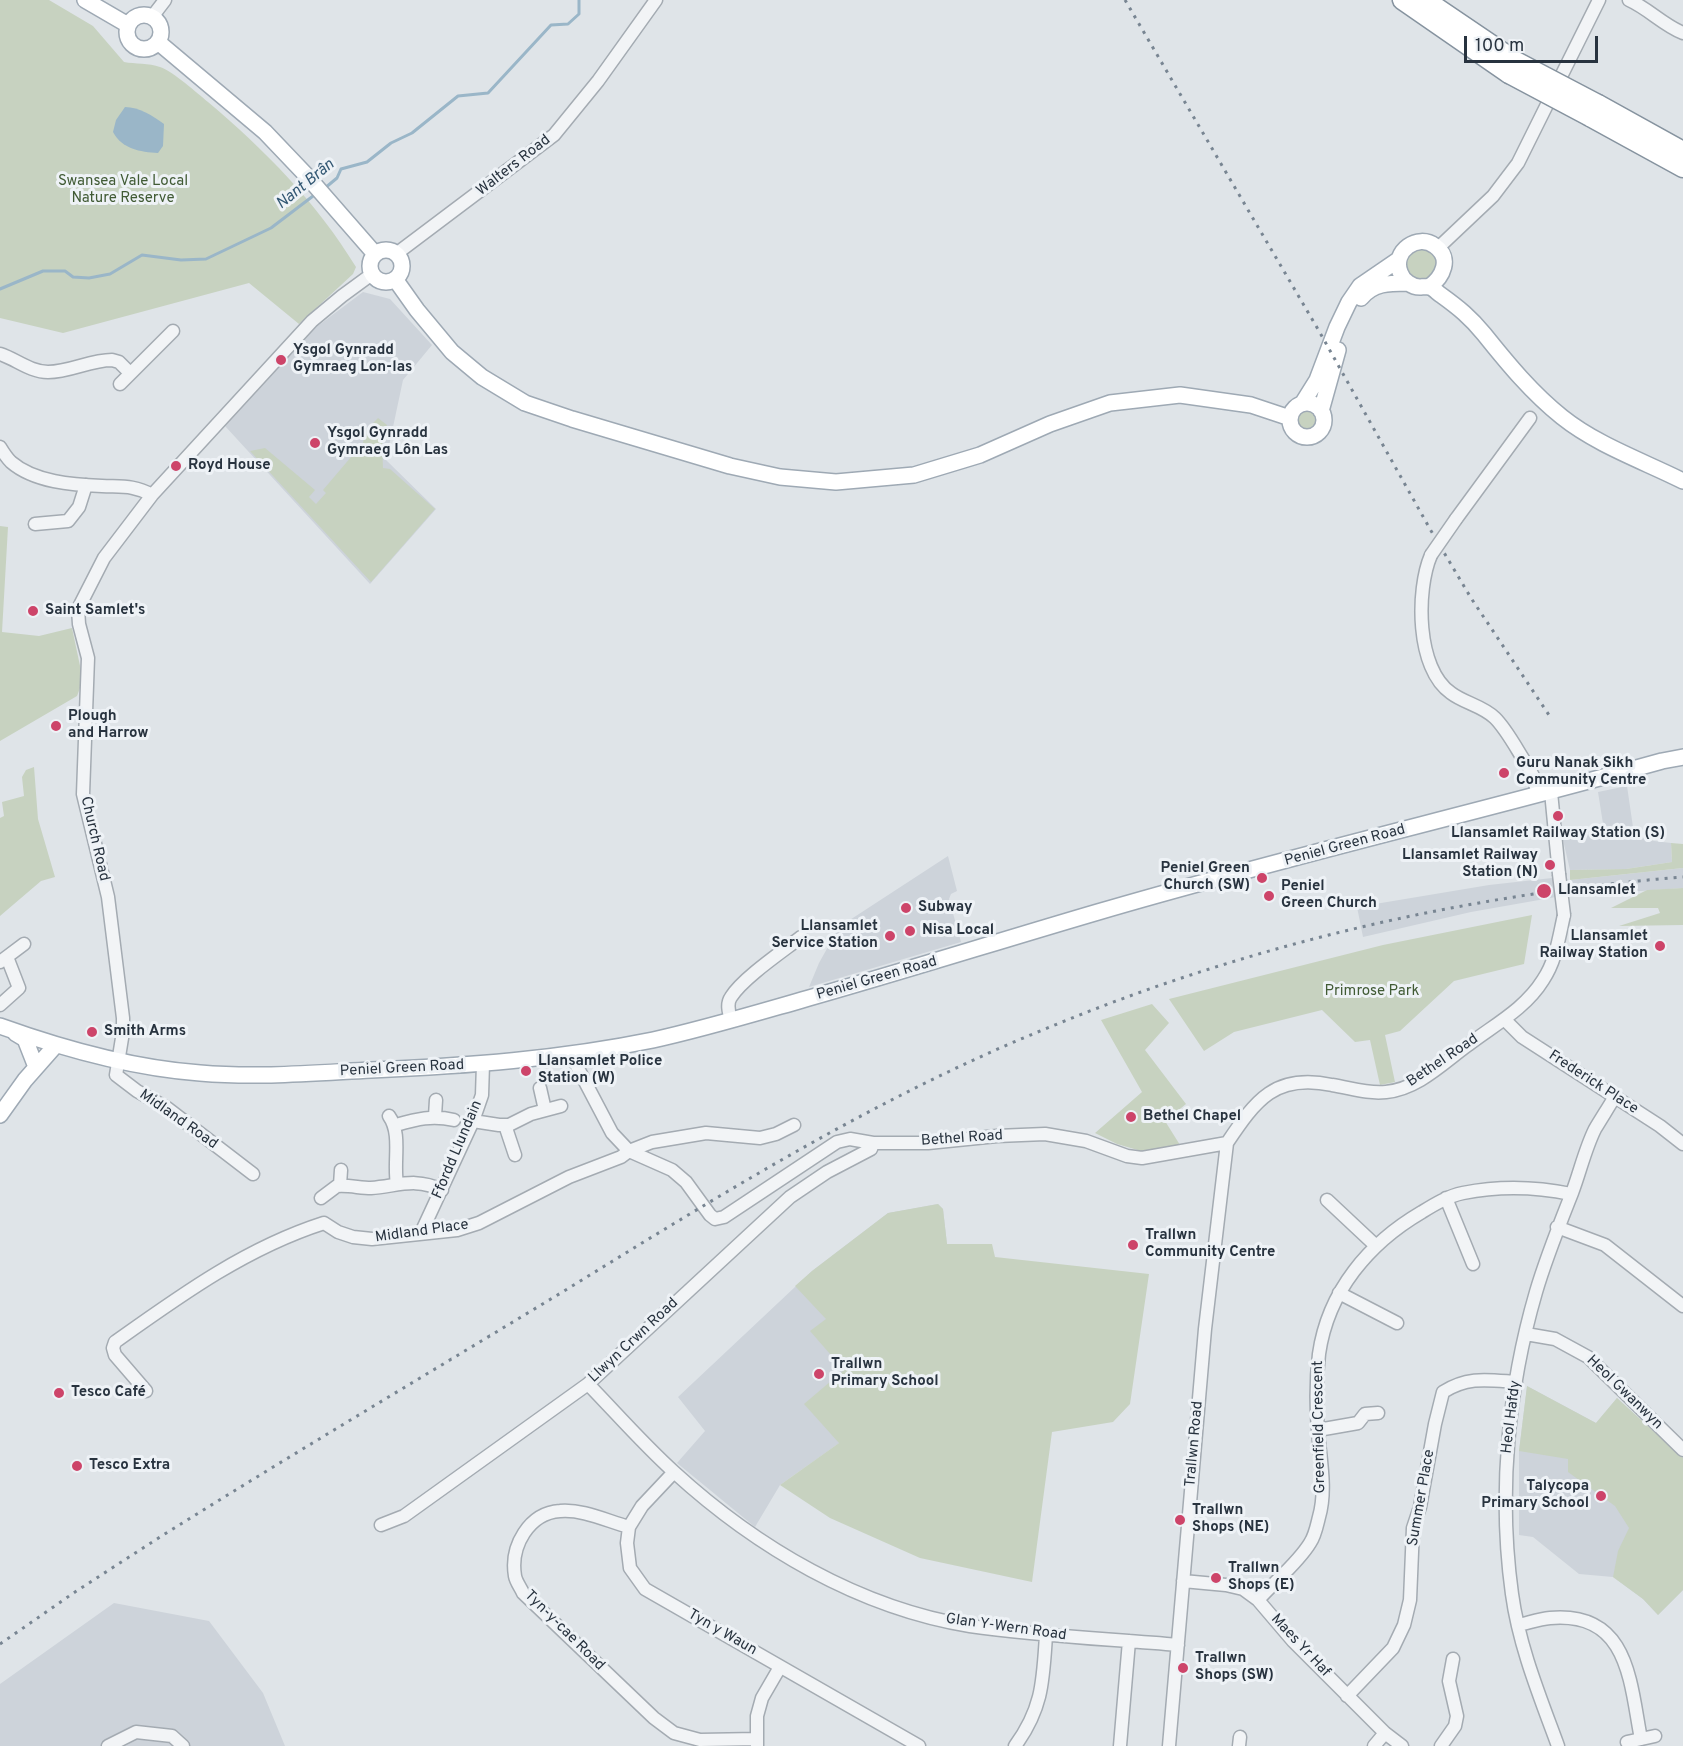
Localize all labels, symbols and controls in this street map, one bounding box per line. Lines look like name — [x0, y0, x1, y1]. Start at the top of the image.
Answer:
scale bar — [1467, 24, 1600, 62]
text: 100 m — [1475, 35, 1524, 58]
street label: Walters Road — [473, 132, 555, 200]
water label: Nant Brân — [273, 156, 339, 214]
park label: Swansea Vale Local Nature Reserve — [58, 173, 188, 208]
place label: Ysgol Gynradd Gymraeg Lon-las — [293, 342, 412, 377]
marker: Ysgol Gynradd Gymraeg Lon-las — [274, 353, 288, 367]
place label: Ysgol Gynradd Gymraeg Lôn Las — [327, 425, 448, 460]
marker: Ysgol Gynradd Gymraeg Lôn Las — [308, 436, 322, 450]
place label: Royd House — [188, 457, 271, 475]
marker: Royd House — [169, 459, 183, 473]
place label: Saint Samlet's — [45, 602, 145, 620]
marker: Saint Samlet's — [26, 604, 40, 618]
place label: Plough and Harrow — [68, 708, 149, 743]
marker: Plough and Harrow — [49, 719, 63, 733]
place label: Guru Nanak Sikh Community Centre — [1516, 755, 1646, 790]
marker: Guru Nanak Sikh Community Centre — [1497, 766, 1511, 780]
street label: Church Road — [76, 795, 112, 883]
marker: Llansamlet Railway Station (S) — [1551, 809, 1565, 823]
street label: Peniel Green Road — [1283, 821, 1407, 871]
place label: Llansamlet Railway Station (S) — [1451, 825, 1665, 843]
place label: Llansamlet Railway Station (N) — [1402, 847, 1538, 882]
marker: Llansamlet Railway Station (N) — [1543, 858, 1557, 872]
place label: Peniel Green Church (SW) — [1161, 860, 1250, 895]
marker: Peniel Green Church (SW) — [1255, 871, 1269, 885]
place label: Peniel Green Church — [1281, 878, 1377, 913]
marker: Llansamlet — [1535, 882, 1553, 900]
place label: Llansamlet — [1558, 882, 1636, 900]
marker: Peniel Green Church — [1262, 889, 1276, 903]
place label: Subway — [918, 899, 972, 917]
marker: Subway — [899, 901, 913, 915]
place label: Llansamlet Service Station — [771, 918, 878, 953]
place label: Nisa Local — [922, 922, 994, 940]
marker: Nisa Local — [903, 924, 917, 938]
place label: Llansamlet Railway Station — [1539, 928, 1648, 963]
marker: Llansamlet Service Station — [883, 929, 897, 943]
marker: Llansamlet Railway Station — [1653, 939, 1667, 953]
street label: Peniel Green Road — [815, 953, 939, 1005]
park label: Primrose Park — [1324, 983, 1420, 1001]
place label: Smith Arms — [104, 1023, 186, 1041]
marker: Smith Arms — [85, 1025, 99, 1039]
street label: Bethel Road — [1404, 1031, 1482, 1091]
street label: Frederick Place — [1545, 1047, 1641, 1119]
place label: Llansamlet Police Station (W) — [538, 1053, 662, 1088]
street label: Peniel Green Road — [339, 1057, 465, 1081]
marker: Llansamlet Police Station (W) — [519, 1064, 533, 1078]
street label: Midland Road — [135, 1086, 221, 1154]
street label: Ffordd Llundain — [429, 1098, 487, 1202]
place label: Bethel Chapel — [1143, 1108, 1241, 1126]
marker: Bethel Chapel — [1124, 1110, 1138, 1124]
street label: Bethel Road — [920, 1127, 1004, 1151]
street label: Midland Place — [374, 1217, 470, 1247]
place label: Trallwn Community Centre — [1145, 1227, 1275, 1262]
marker: Trallwn Community Centre — [1126, 1238, 1140, 1252]
street label: Llwyn Crwn Road — [585, 1295, 683, 1387]
street label: Heol Gwanwyn — [1582, 1352, 1666, 1434]
place label: Trallwn Primary School — [831, 1356, 939, 1391]
street label: Greenfield Crescent — [1310, 1360, 1330, 1494]
marker: Trallwn Primary School — [812, 1367, 826, 1381]
street label: Heol Hafdy — [1499, 1379, 1525, 1455]
place label: Tesco Café — [71, 1384, 146, 1402]
marker: Tesco Café — [52, 1386, 66, 1400]
street label: Trallwn Road — [1182, 1400, 1208, 1488]
street label: Summer Place — [1405, 1448, 1439, 1548]
place label: Tesco Extra — [89, 1457, 170, 1475]
marker: Tesco Extra — [70, 1459, 84, 1473]
place label: Talycopa Primary School — [1481, 1478, 1589, 1513]
marker: Talycopa Primary School — [1594, 1489, 1608, 1503]
place label: Trallwn Shops (NE) — [1192, 1502, 1269, 1537]
marker: Trallwn Shops (NE) — [1173, 1513, 1187, 1527]
place label: Trallwn Shops (E) — [1228, 1560, 1295, 1595]
marker: Trallwn Shops (E) — [1209, 1571, 1223, 1585]
street label: Tyn-y-cae Road — [520, 1587, 608, 1675]
street label: Tyn y Waun — [684, 1606, 760, 1660]
street label: Glan Y-Wern Road — [944, 1611, 1068, 1645]
street label: Maes Yr Haf — [1266, 1611, 1334, 1681]
place label: Trallwn Shops (SW) — [1195, 1650, 1274, 1685]
marker: Trallwn Shops (SW) — [1176, 1661, 1190, 1675]

